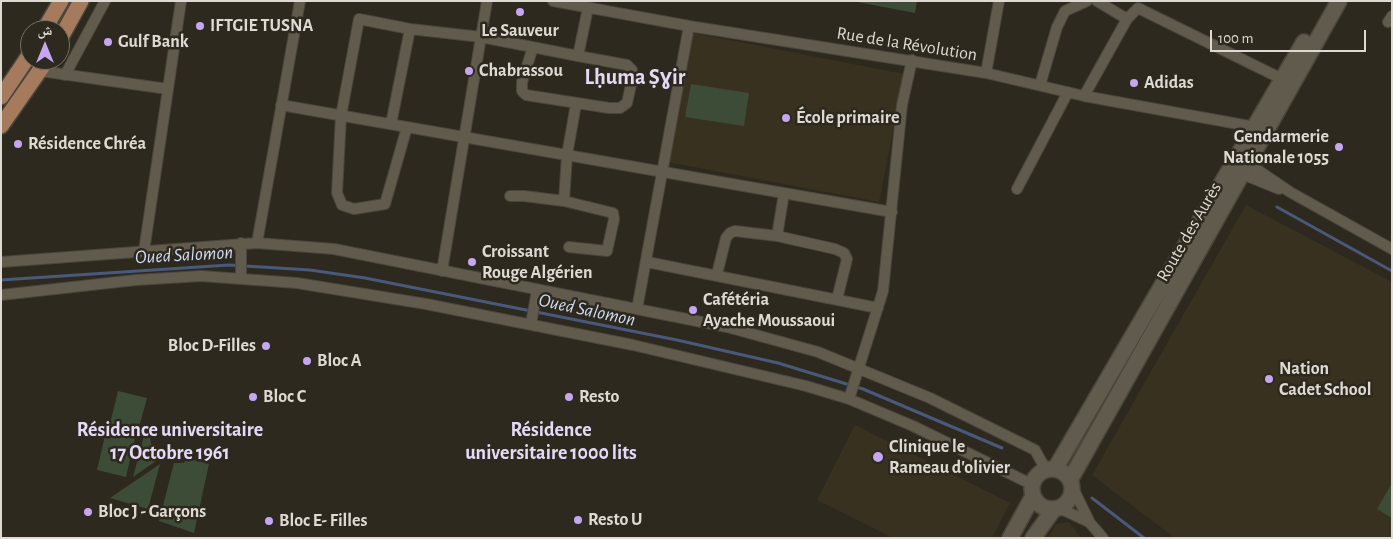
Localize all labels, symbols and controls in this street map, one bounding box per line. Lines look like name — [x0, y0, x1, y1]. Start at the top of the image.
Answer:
marker: Le Sauveur — [514, 6, 526, 18]
place label: IFTGIE TUSNA — [210, 15, 313, 37]
north arrow — [20, 20, 70, 70]
marker: IFTGIE TUSNA — [194, 20, 206, 32]
place label: Le Sauveur — [481, 20, 559, 42]
scale bar — [1213, 20, 1369, 52]
street label: Rue de la Révolution — [835, 22, 979, 66]
text: ش — [38, 24, 52, 38]
place label: Gulf Bank — [118, 31, 189, 53]
text: 100 m — [1218, 31, 1253, 46]
marker: Gulf Bank — [102, 36, 114, 48]
place label: Chabrassou — [479, 60, 563, 82]
district label: Lḥuma Ṣɣir — [585, 64, 685, 90]
marker: Chabrassou — [463, 65, 475, 77]
place label: Adidas — [1144, 72, 1194, 94]
marker: Adidas — [1128, 77, 1140, 89]
place label: École primaire — [796, 107, 899, 129]
marker: École primaire — [780, 112, 792, 124]
place label: Gendarmerie Nationale 1055 — [1223, 126, 1329, 168]
place label: Résidence Chréa — [28, 133, 146, 155]
marker: Résidence Chréa — [12, 138, 24, 150]
marker: Gendarmerie Nationale 1055 — [1333, 141, 1345, 153]
street label: Route des Aurès — [1152, 178, 1226, 286]
water label: Oued Salomon — [134, 241, 234, 269]
place label: Croissant Rouge Algérien — [482, 241, 593, 284]
marker: Croissant Rouge Algérien — [466, 256, 478, 268]
water label: Oued Salomon — [537, 289, 637, 331]
place label: Cafétéria Ayache Moussaoui — [703, 289, 835, 332]
marker: Cafétéria Ayache Moussaoui — [687, 304, 699, 316]
place label: Bloc D-Filles — [168, 335, 256, 357]
marker: Bloc D-Filles — [260, 340, 272, 352]
place label: Bloc A — [317, 350, 361, 372]
marker: Bloc A — [301, 355, 313, 367]
place label: Nation Cadet School — [1279, 358, 1371, 400]
marker: Nation Cadet School — [1263, 373, 1275, 385]
place label: Bloc C — [263, 386, 306, 408]
place label: Resto — [579, 386, 619, 408]
marker: Bloc C — [247, 391, 259, 403]
marker: Resto — [563, 391, 575, 403]
district label: Résidence universitaire 17 Octobre 1961 — [77, 418, 263, 465]
district label: Résidence universitaire 1000 lits — [465, 418, 637, 465]
place label: Clinique le Rameau d'olivier — [889, 436, 1010, 478]
marker: Clinique le Rameau d'olivier — [871, 450, 885, 464]
place label: Bloc J - Garçons — [98, 501, 206, 523]
marker: Bloc J - Garçons — [82, 506, 94, 518]
place label: Resto U — [588, 509, 642, 531]
place label: Bloc E- Filles — [279, 510, 367, 532]
marker: Resto U — [572, 514, 584, 526]
marker: Bloc E- Filles — [263, 515, 275, 527]

